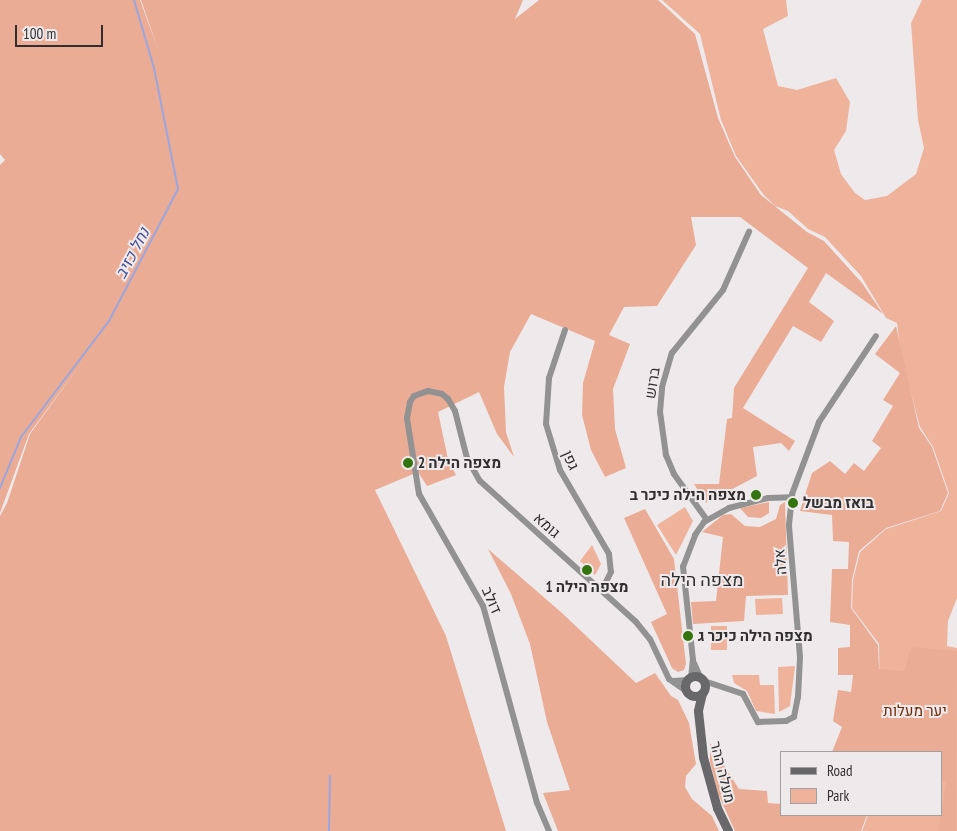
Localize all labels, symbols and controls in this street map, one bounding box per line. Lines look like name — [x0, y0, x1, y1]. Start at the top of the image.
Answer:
scale bar — [18, 15, 105, 47]
text: 100 m — [23, 24, 56, 43]
water label: נחל כזיב — [111, 224, 153, 282]
street label: ברוש — [641, 366, 663, 400]
street label: גפן — [559, 447, 583, 473]
place label: מצפה הילה 2 — [418, 454, 501, 472]
marker: מצפה הילה 2 — [402, 457, 414, 469]
place label: מצפה הילה כיכר ב — [630, 486, 746, 504]
marker: מצפה הילה כיכר ב — [750, 489, 762, 501]
place label: בואז מבשל — [803, 494, 874, 512]
marker: בואז מבשל — [787, 497, 799, 509]
street label: גומא — [530, 509, 564, 541]
street label: אלה — [770, 548, 790, 576]
marker: מצפה הילה 1 — [581, 564, 593, 576]
district label: מצפה הילה — [661, 569, 743, 591]
place label: מצפה הילה 1 — [545, 578, 629, 596]
street label: דולב — [478, 584, 506, 616]
place label: מצפה הילה כיכר ג — [698, 627, 813, 645]
marker: מצפה הילה כיכר ג — [682, 630, 694, 642]
park label: יער מעלות — [883, 702, 947, 720]
street label: מעלה ההר — [707, 739, 739, 805]
legend — [780, 751, 942, 816]
text: Road — [827, 761, 853, 780]
text: Park — [827, 786, 849, 805]

